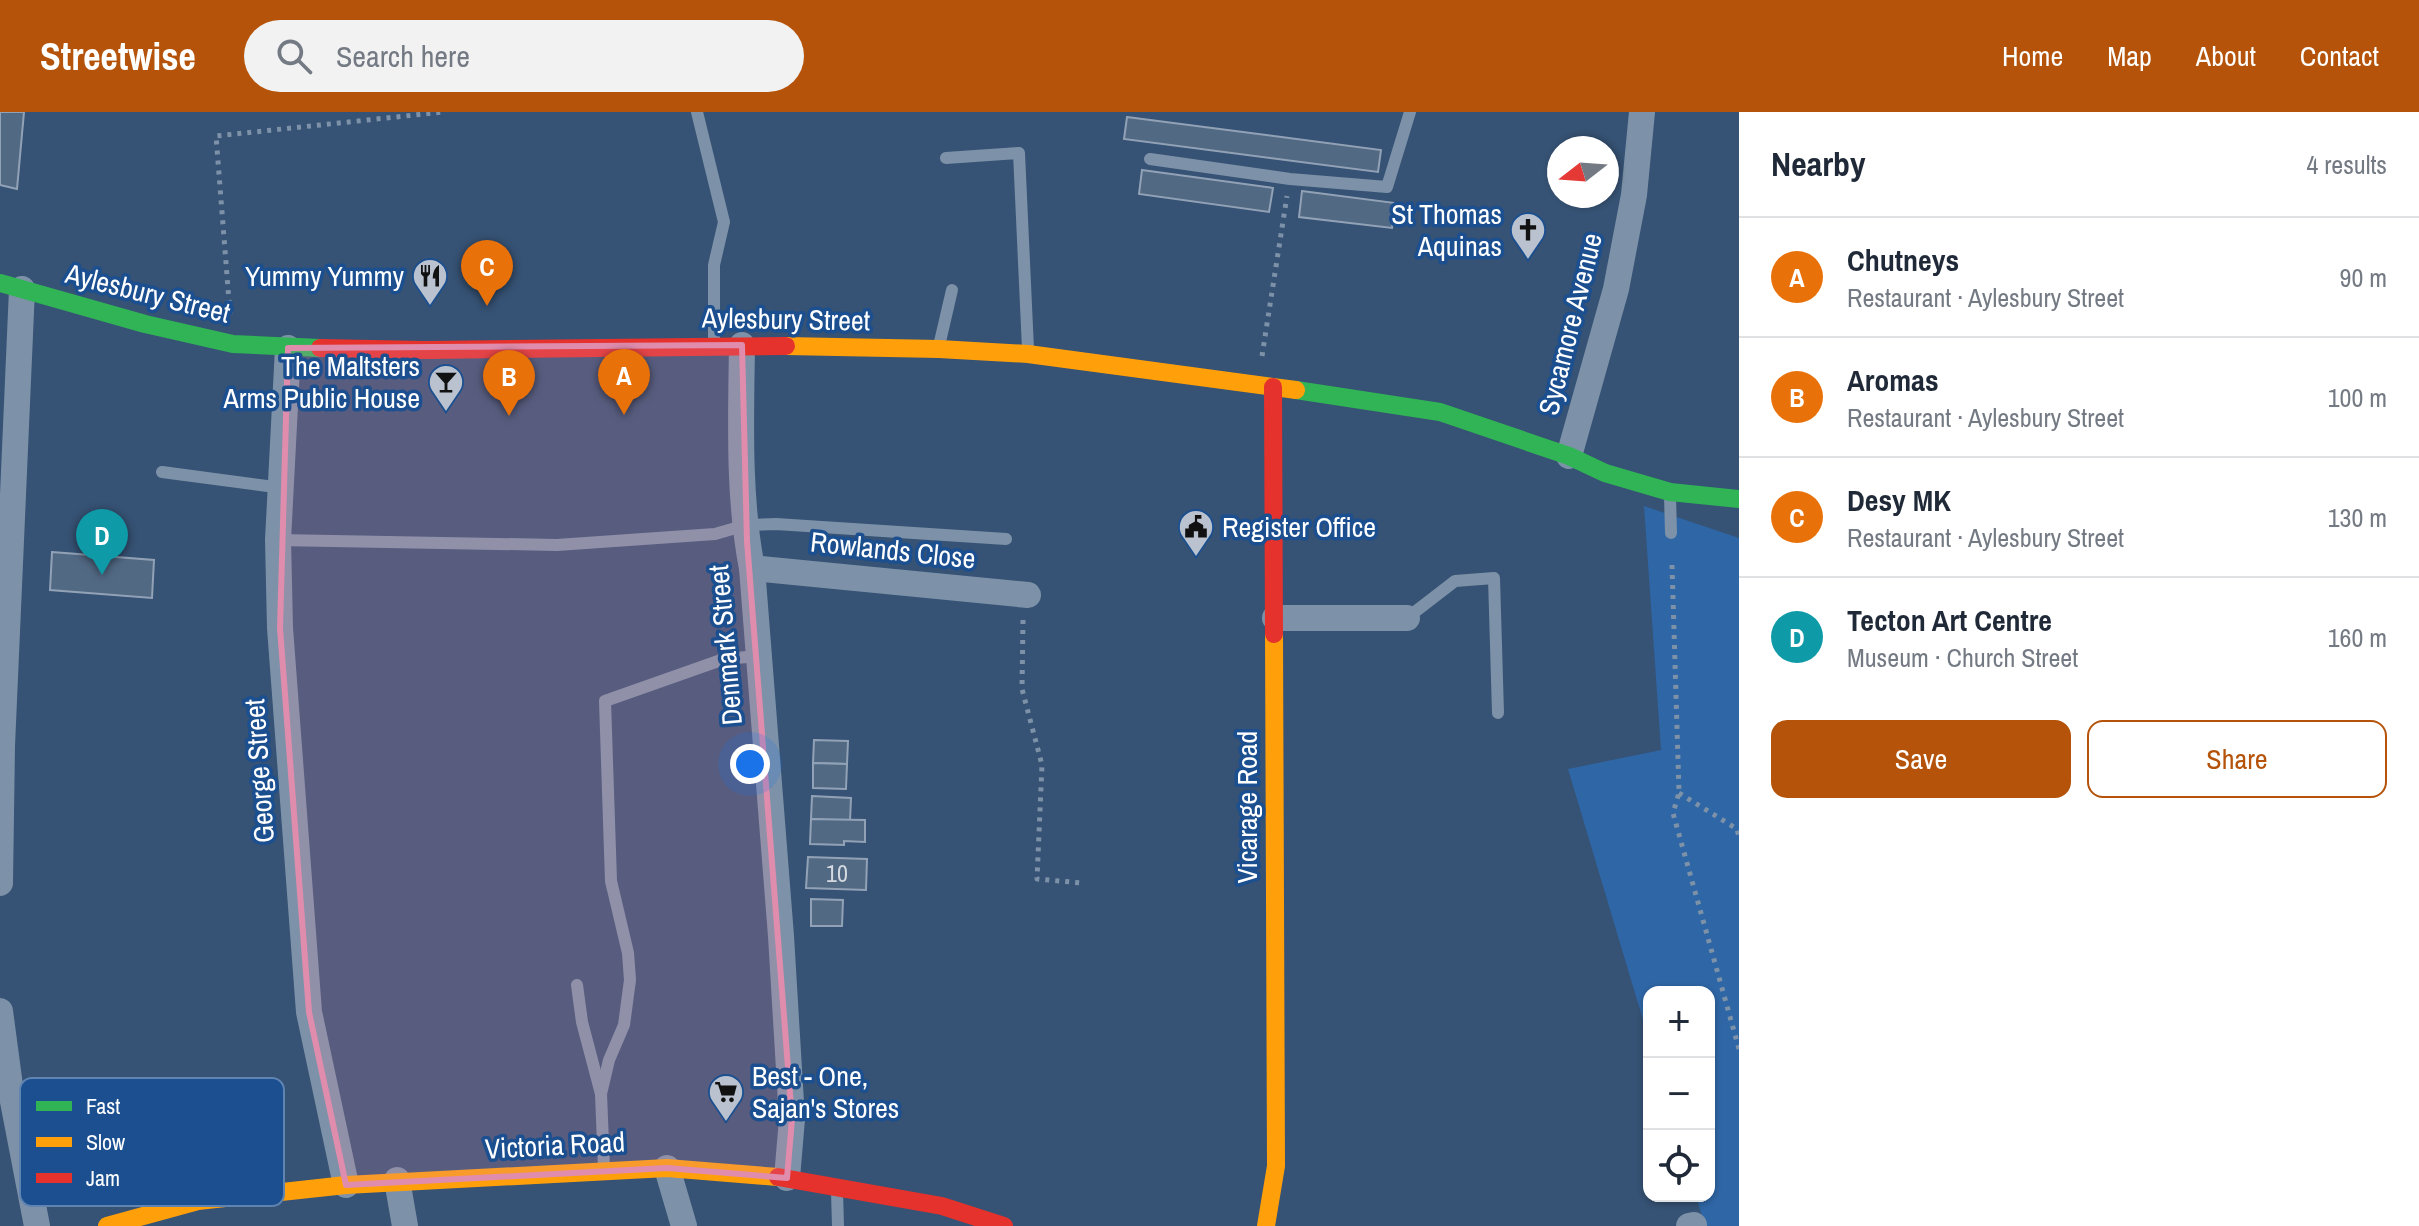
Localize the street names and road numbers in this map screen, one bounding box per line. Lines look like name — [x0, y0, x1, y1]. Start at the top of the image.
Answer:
street label: Sycamore Avenue — [1529, 229, 1611, 419]
street label: Aylesbury Street — [61, 254, 234, 332]
street label: Aylesbury Street — [701, 299, 870, 339]
street label: Rowlands Close — [809, 522, 977, 578]
street label: Denmark Street — [699, 563, 751, 727]
street label: George Street — [235, 698, 283, 844]
street label: Vicarage Road — [1228, 731, 1266, 883]
street label: Victoria Road — [484, 1122, 626, 1168]

